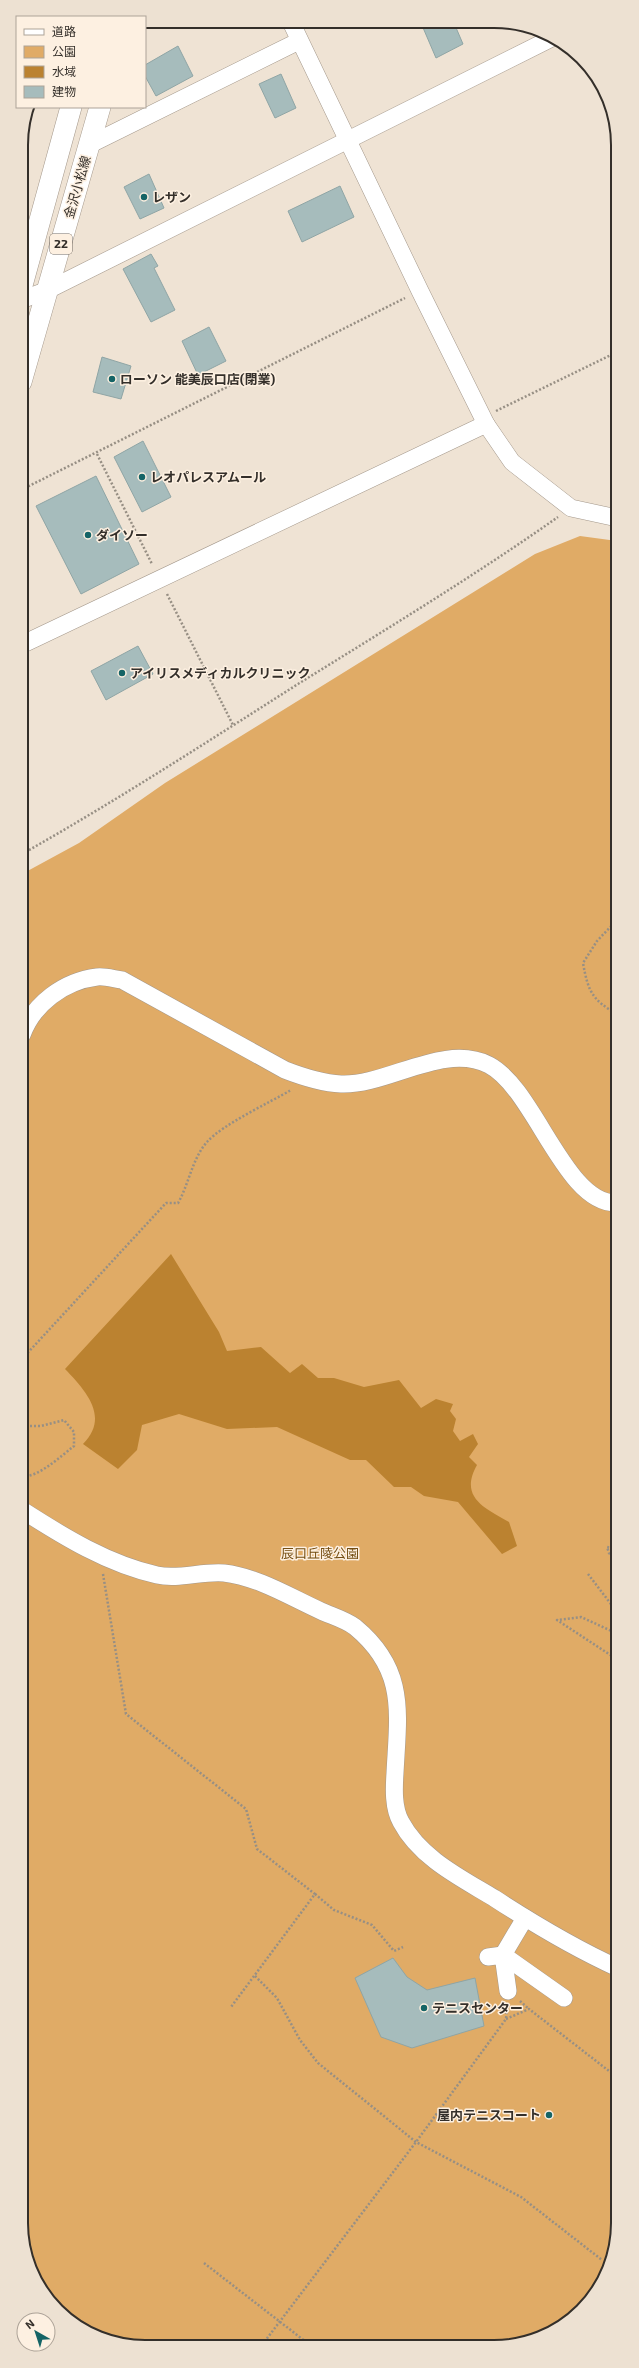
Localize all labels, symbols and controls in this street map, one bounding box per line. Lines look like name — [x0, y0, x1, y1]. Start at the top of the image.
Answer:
legend — [16, 16, 146, 108]
text: 道路 — [52, 24, 76, 38]
text: 公園 — [52, 44, 76, 58]
text: 水域 — [52, 64, 76, 78]
text: 建物 — [52, 84, 76, 98]
street label: 金沢小松線 — [60, 154, 94, 220]
place label: レザン — [152, 189, 191, 205]
marker: レザン — [139, 192, 149, 202]
road number: 22 — [50, 234, 72, 254]
place label: ローソン 能美辰口店(閉業) — [120, 371, 276, 387]
marker: ローソン 能美辰口店(閉業) — [107, 374, 117, 384]
place label: レオパレスアムール — [150, 469, 266, 485]
marker: レオパレスアムール — [137, 472, 147, 482]
place label: ダイソー — [96, 527, 148, 543]
marker: ダイソー — [83, 530, 93, 540]
place label: アイリスメディカルクリニック — [130, 665, 310, 681]
marker: アイリスメディカルクリニック — [117, 668, 127, 678]
park label: 辰口丘陵公園 — [281, 1545, 359, 1561]
place label: テニスセンター — [432, 2000, 523, 2016]
marker: テニスセンター — [419, 2003, 429, 2013]
place label: 屋内テニスコート — [437, 2107, 541, 2123]
marker: 屋内テニスコート — [544, 2110, 554, 2120]
north arrow — [16, 2312, 56, 2352]
text: N — [22, 2316, 37, 2331]

